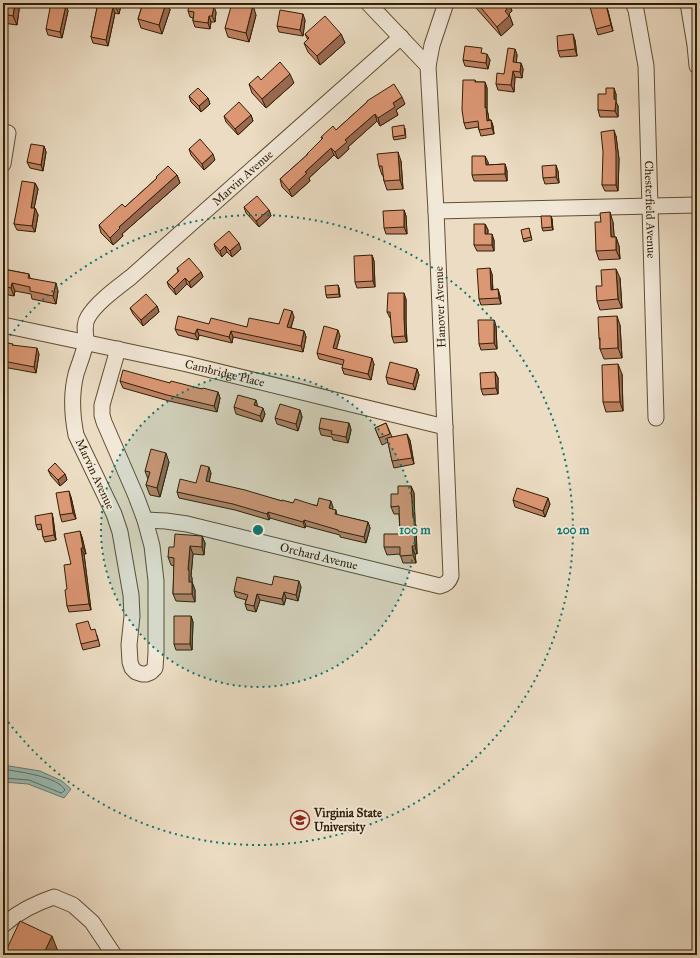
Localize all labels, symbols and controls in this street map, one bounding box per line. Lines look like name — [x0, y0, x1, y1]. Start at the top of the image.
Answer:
street label: Marvin Avenue — [209, 147, 276, 208]
street label: Chesterfield Avenue — [642, 160, 658, 259]
street label: Hanover Avenue — [432, 266, 448, 348]
street label: Cambridge Place — [184, 357, 266, 390]
street label: Marvin Avenue — [73, 436, 117, 512]
centre of rings — [251, 523, 265, 537]
text: 100 m — [399, 523, 432, 537]
text: 200 m — [557, 523, 590, 537]
street label: Orchard Avenue — [279, 540, 359, 573]
place label: Virginia State University — [313, 806, 382, 835]
school or university icon: Virginia State University — [289, 809, 311, 831]

